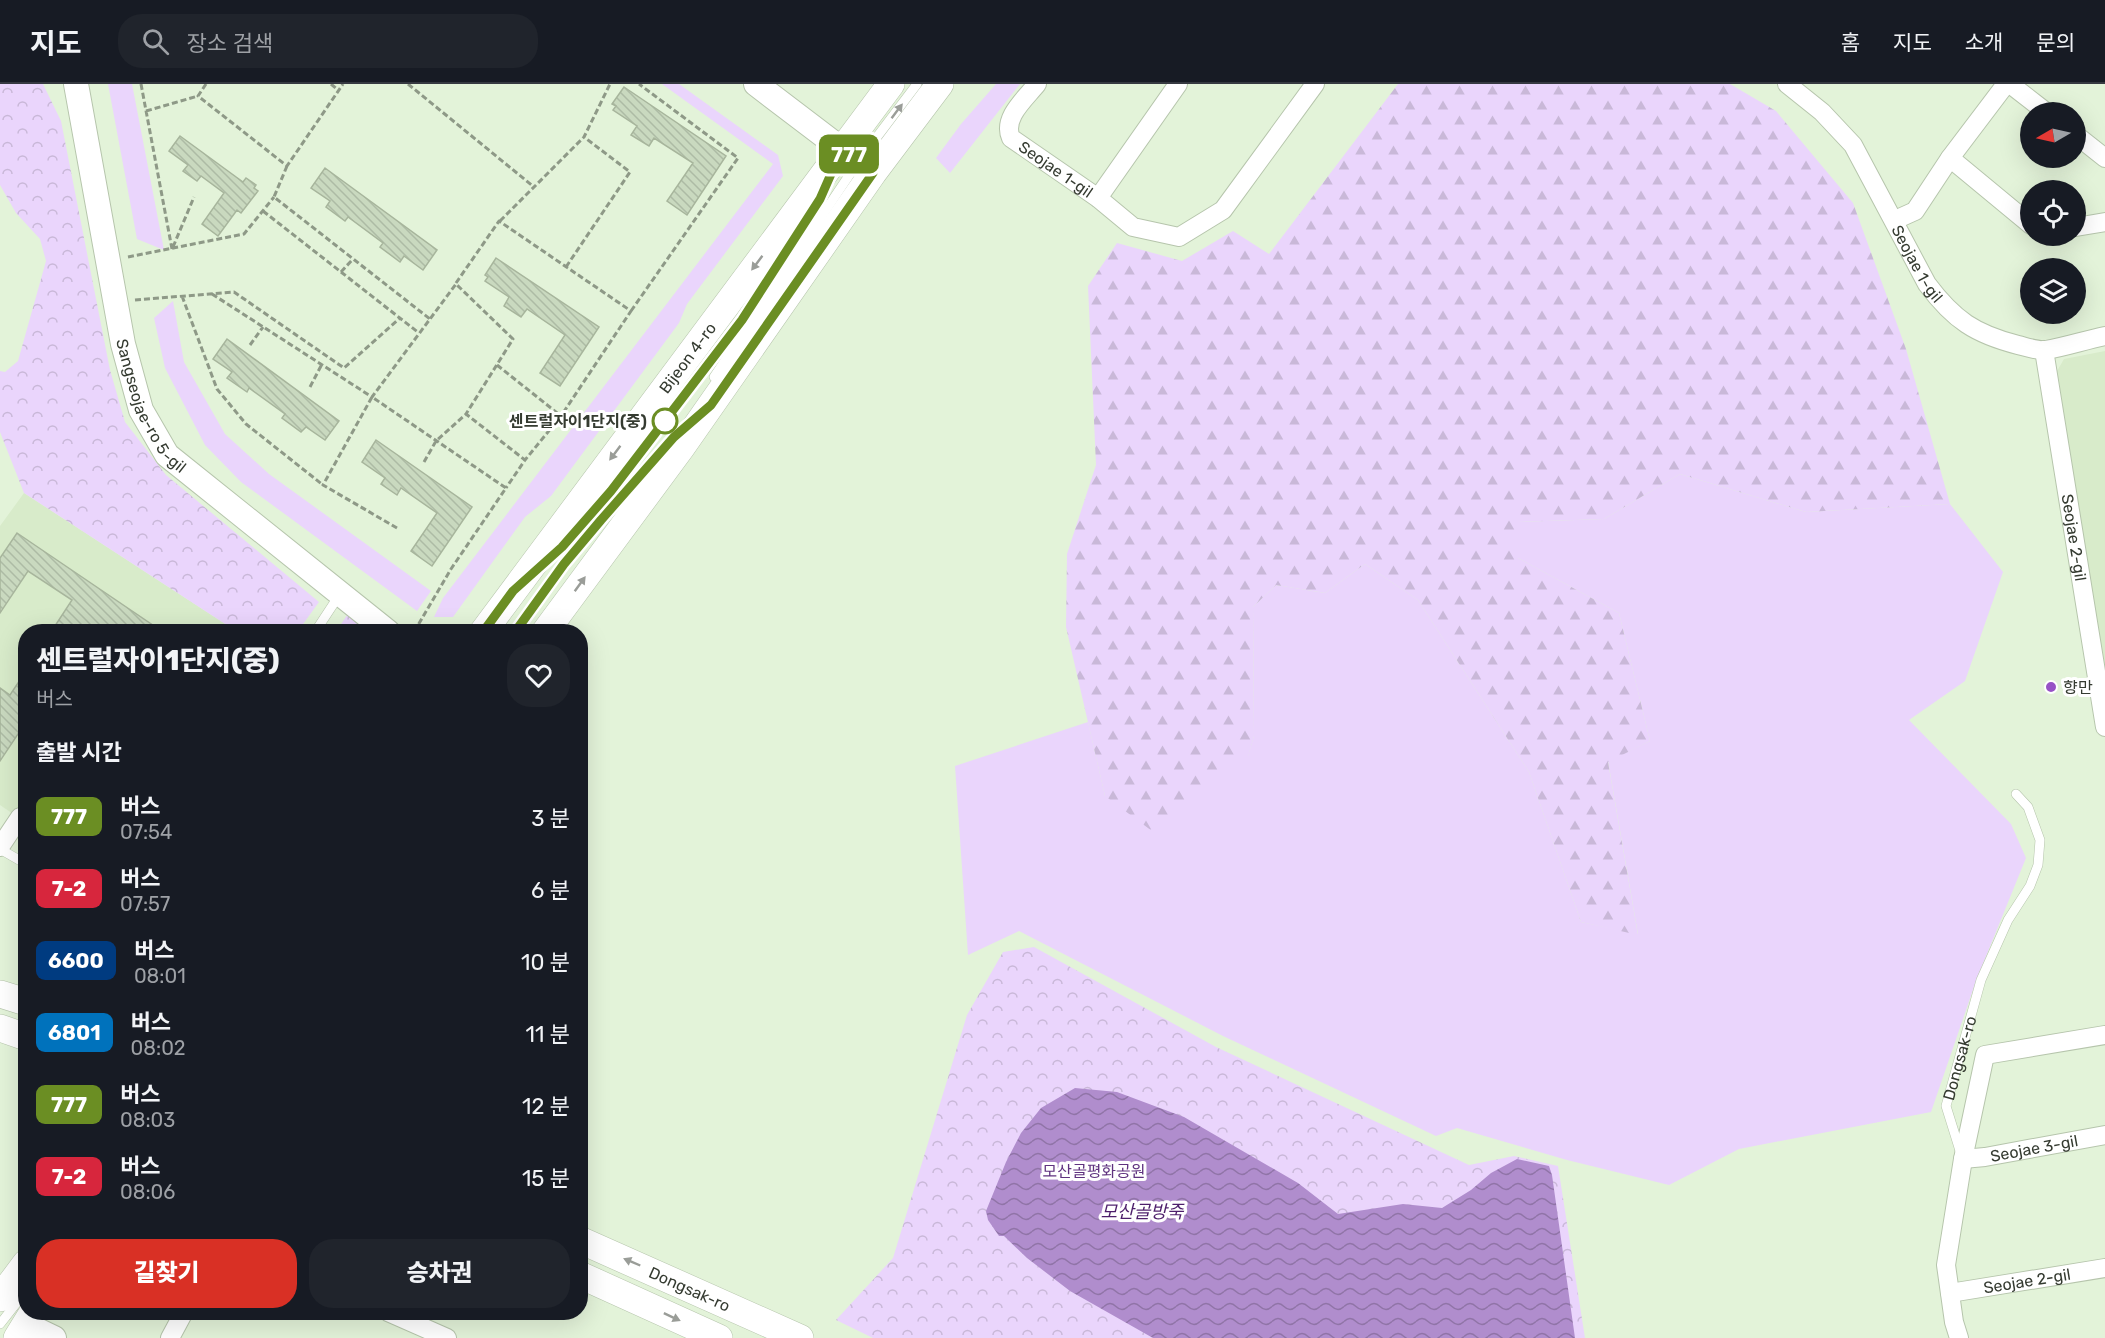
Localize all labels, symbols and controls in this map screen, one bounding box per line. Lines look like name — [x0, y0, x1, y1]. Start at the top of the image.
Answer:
search box — [118, 14, 538, 68]
icon: search — [139, 25, 172, 58]
text: 지도 — [30, 27, 82, 60]
text: 장소 검색 — [187, 30, 273, 57]
text: 홈 — [1841, 30, 1860, 55]
text: 지도 — [1893, 30, 1932, 55]
text: 소개 — [1965, 30, 2003, 55]
text: 문의 — [2036, 30, 2075, 55]
north arrow — [2020, 102, 2086, 168]
map controls — [2020, 102, 2086, 324]
one-way arrow — [890, 103, 902, 118]
line badge: 777 — [814, 134, 884, 174]
street label: Seojae 1-gil — [1015, 137, 1097, 201]
text: 777 — [831, 142, 867, 167]
button: locate — [2020, 180, 2086, 246]
street label: Seojae 1-gil — [1888, 222, 1947, 306]
one-way arrow — [751, 256, 763, 271]
button: layers — [2020, 258, 2086, 324]
street label: Bijeon 4-ro — [655, 319, 720, 397]
street label: Sangseojae-ro 5-gil — [113, 337, 190, 476]
marker: 센트럴자이1단지(중) — [652, 408, 678, 434]
place label: 센트럴자이1단지(중) — [509, 412, 647, 431]
one-way arrow — [610, 446, 622, 461]
street label: Seojae 2-gil — [2058, 493, 2091, 583]
one-way arrow — [574, 577, 586, 593]
text: 센트럴자이1단지(중) — [36, 644, 279, 677]
button: heart — [507, 644, 570, 707]
place label: 향만 — [2063, 678, 2093, 697]
marker: 향만 — [2044, 680, 2058, 694]
text: 버스 — [36, 687, 73, 711]
text: 출발 시간 — [36, 739, 122, 766]
text: 버스 — [120, 793, 160, 820]
text: 777 — [51, 804, 87, 829]
text: 3 분 — [531, 805, 570, 832]
text: 07:54 — [120, 820, 172, 844]
text: 버스 — [120, 865, 160, 892]
text: 7-2 — [52, 876, 86, 901]
text: 6 분 — [531, 877, 570, 904]
text: 07:57 — [120, 892, 170, 916]
text: 버스 — [134, 937, 174, 964]
text: 6600 — [48, 948, 104, 973]
text: 10 분 — [521, 949, 570, 976]
text: 08:01 — [134, 964, 186, 988]
text: 버스 — [131, 1009, 171, 1036]
street label: Dongsak-ro — [1939, 1014, 1980, 1103]
text: 6801 — [48, 1020, 101, 1045]
text: 11 분 — [526, 1021, 570, 1048]
text: 08:02 — [131, 1036, 186, 1060]
text: 버스 — [120, 1081, 160, 1108]
text: 777 — [51, 1092, 87, 1117]
text: 12 분 — [522, 1093, 570, 1120]
text: 08:03 — [120, 1108, 175, 1132]
street label: Seojae 3-gil — [1989, 1131, 2079, 1165]
text: 버스 — [120, 1153, 160, 1180]
park label: 모산골평화공원 — [1042, 1162, 1146, 1181]
text: 7-2 — [52, 1164, 86, 1189]
text: 15 분 — [522, 1165, 570, 1192]
text: 08:06 — [120, 1180, 175, 1204]
water label: 모산골방죽 — [1101, 1201, 1185, 1223]
button: 길찾기 — [36, 1239, 297, 1308]
button: 승차권 — [309, 1239, 570, 1308]
one-way arrow — [622, 1257, 640, 1267]
street label: Dongsak-ro — [646, 1262, 733, 1315]
street label: Seojae 2-gil — [1982, 1264, 2072, 1297]
one-way arrow — [663, 1312, 680, 1321]

